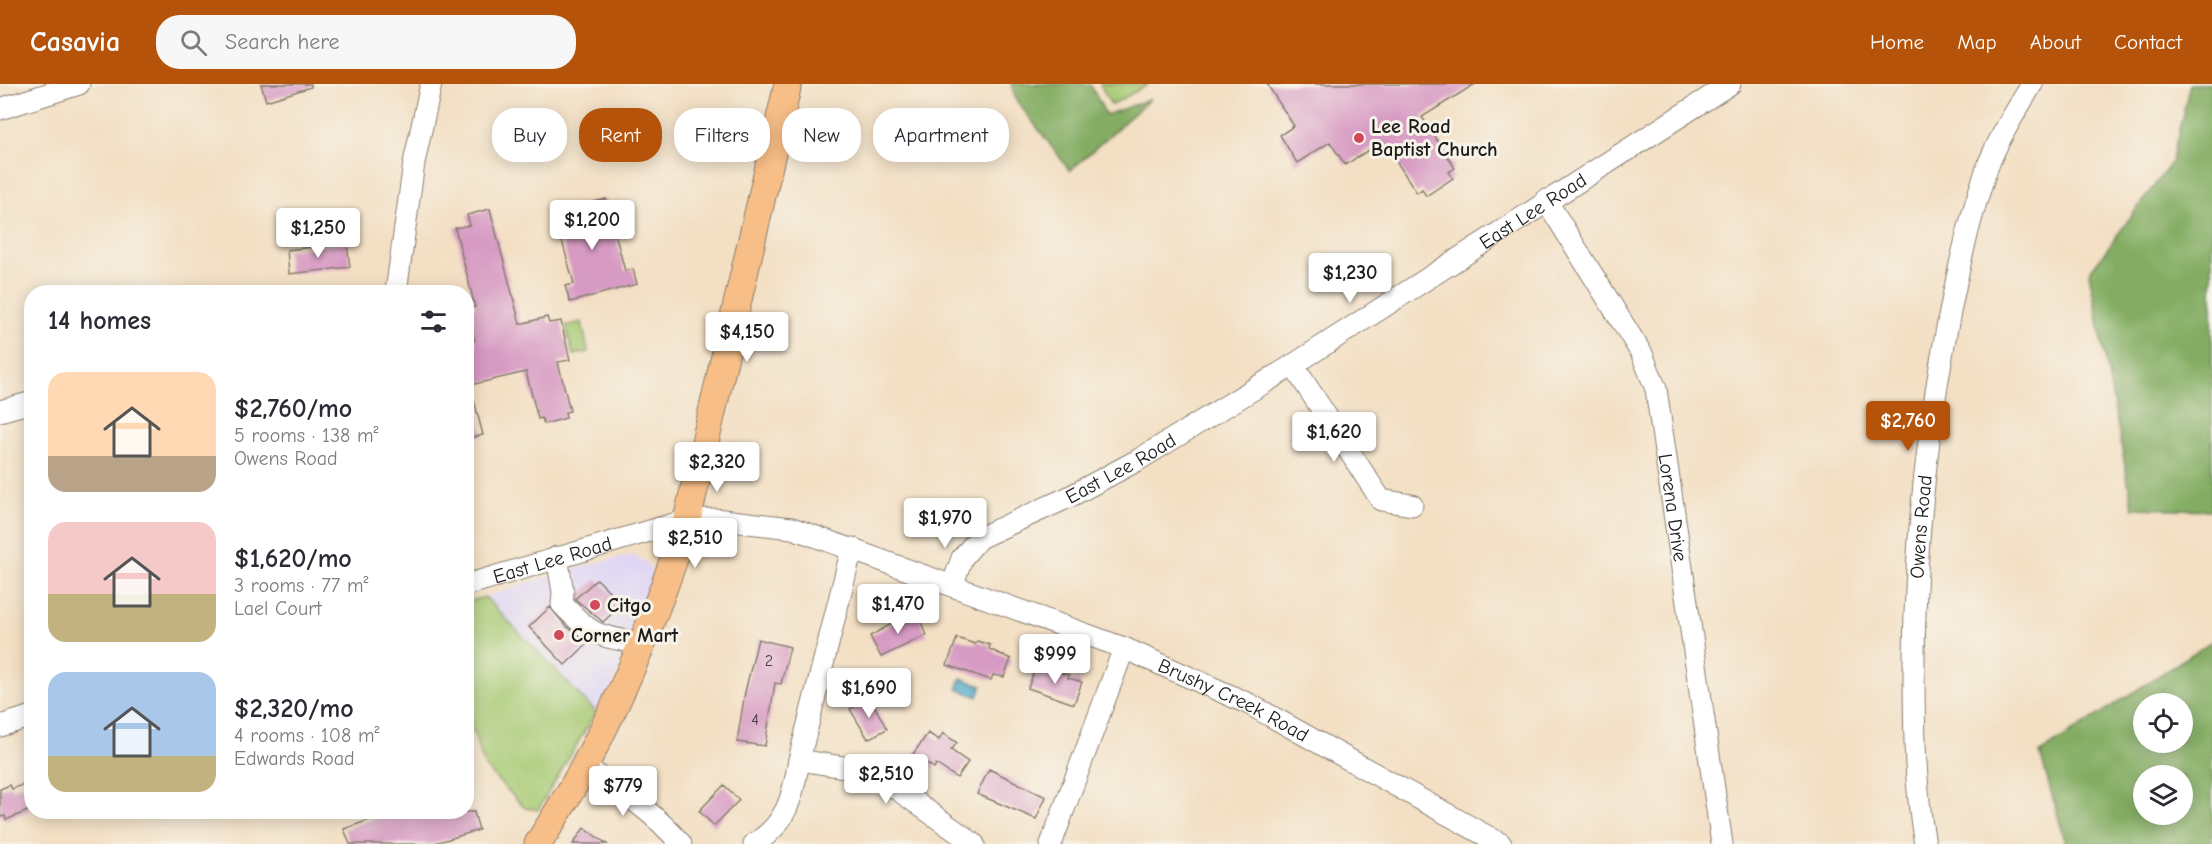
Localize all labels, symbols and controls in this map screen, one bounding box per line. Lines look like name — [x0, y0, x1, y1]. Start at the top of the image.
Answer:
search box — [156, 15, 576, 69]
text: Casavia — [30, 26, 120, 58]
icon: search — [177, 26, 210, 59]
text: Search here — [225, 29, 340, 55]
text: Home — [1870, 30, 1924, 54]
text: Map — [1957, 30, 1997, 54]
text: About — [2030, 30, 2081, 54]
text: Contact — [2114, 30, 2182, 54]
chip: Buy — [492, 108, 567, 162]
chip: Rent — [579, 108, 662, 162]
chip: Filters — [674, 108, 770, 162]
chip: New — [782, 108, 861, 162]
chip: Apartment — [873, 108, 1009, 162]
place label: Lee Road Baptist Church — [1371, 115, 1498, 161]
marker: Lee Road Baptist Church — [1352, 131, 1366, 145]
street label: East Lee Road — [1475, 168, 1591, 254]
pin: $1,200 — [543, 200, 641, 251]
pin: $1,250 — [269, 208, 367, 259]
text: $1,200 — [564, 208, 620, 231]
text: $1,250 — [290, 216, 346, 239]
pin: $1,230 — [1301, 253, 1399, 304]
text: $1,230 — [1323, 261, 1377, 284]
icon: filters — [417, 305, 450, 338]
text: 14 homes — [48, 306, 151, 336]
pin: $4,150 — [698, 312, 796, 363]
text: $4,150 — [719, 320, 775, 343]
text: $2,760/mo — [234, 394, 352, 424]
icon: home — [96, 396, 168, 468]
pin: $2,760 — [1859, 401, 1957, 452]
text: $2,760 — [1880, 409, 1936, 432]
pin: $1,620 — [1285, 412, 1383, 463]
text: $1,620 — [1306, 420, 1362, 443]
text: 5 rooms · 138 m² — [234, 424, 379, 447]
street label: East Lee Road — [1062, 428, 1180, 508]
pin: $2,320 — [668, 442, 766, 493]
text: Owens Road — [234, 447, 338, 470]
text: $2,320 — [688, 450, 746, 473]
street label: Lorena Drive — [1654, 452, 1692, 563]
street label: Owens Road — [1905, 474, 1936, 579]
pin: $1,970 — [896, 498, 994, 549]
text: $1,970 — [918, 506, 972, 529]
pin: $2,510 — [646, 518, 744, 569]
text: $2,510 — [667, 526, 723, 549]
street label: East Lee Road — [490, 531, 614, 588]
text: $1,620/mo — [234, 544, 352, 574]
icon: home — [96, 546, 168, 618]
text: 3 rooms · 77 m² — [234, 574, 368, 597]
pin: $1,470 — [849, 584, 947, 635]
text: $1,470 — [871, 592, 925, 615]
place label: Citgo — [607, 594, 651, 617]
text: Lael Court — [234, 597, 322, 620]
marker: Citgo — [588, 598, 602, 612]
place label: Corner Mart — [571, 624, 679, 647]
marker: Corner Mart — [552, 628, 566, 642]
pin: $999 — [1019, 634, 1091, 685]
text: $999 — [1033, 642, 1077, 665]
house number: 2 — [765, 652, 773, 670]
street label: Brushy Creek Road — [1155, 653, 1313, 746]
pin: $1,690 — [820, 668, 918, 719]
text: $1,690 — [841, 676, 897, 699]
map controls — [2133, 693, 2193, 825]
button: locate — [2133, 693, 2193, 753]
text: $2,320/mo — [234, 694, 354, 724]
icon: home — [96, 696, 168, 768]
house number: 4 — [751, 711, 759, 729]
text: 4 rooms · 108 m² — [234, 724, 379, 747]
text: Edwards Road — [234, 747, 355, 770]
pin: $2,510 — [837, 754, 935, 805]
text: $2,510 — [858, 762, 914, 785]
button: layers — [2133, 765, 2193, 825]
pin: $779 — [587, 766, 659, 817]
text: $779 — [603, 774, 643, 797]

